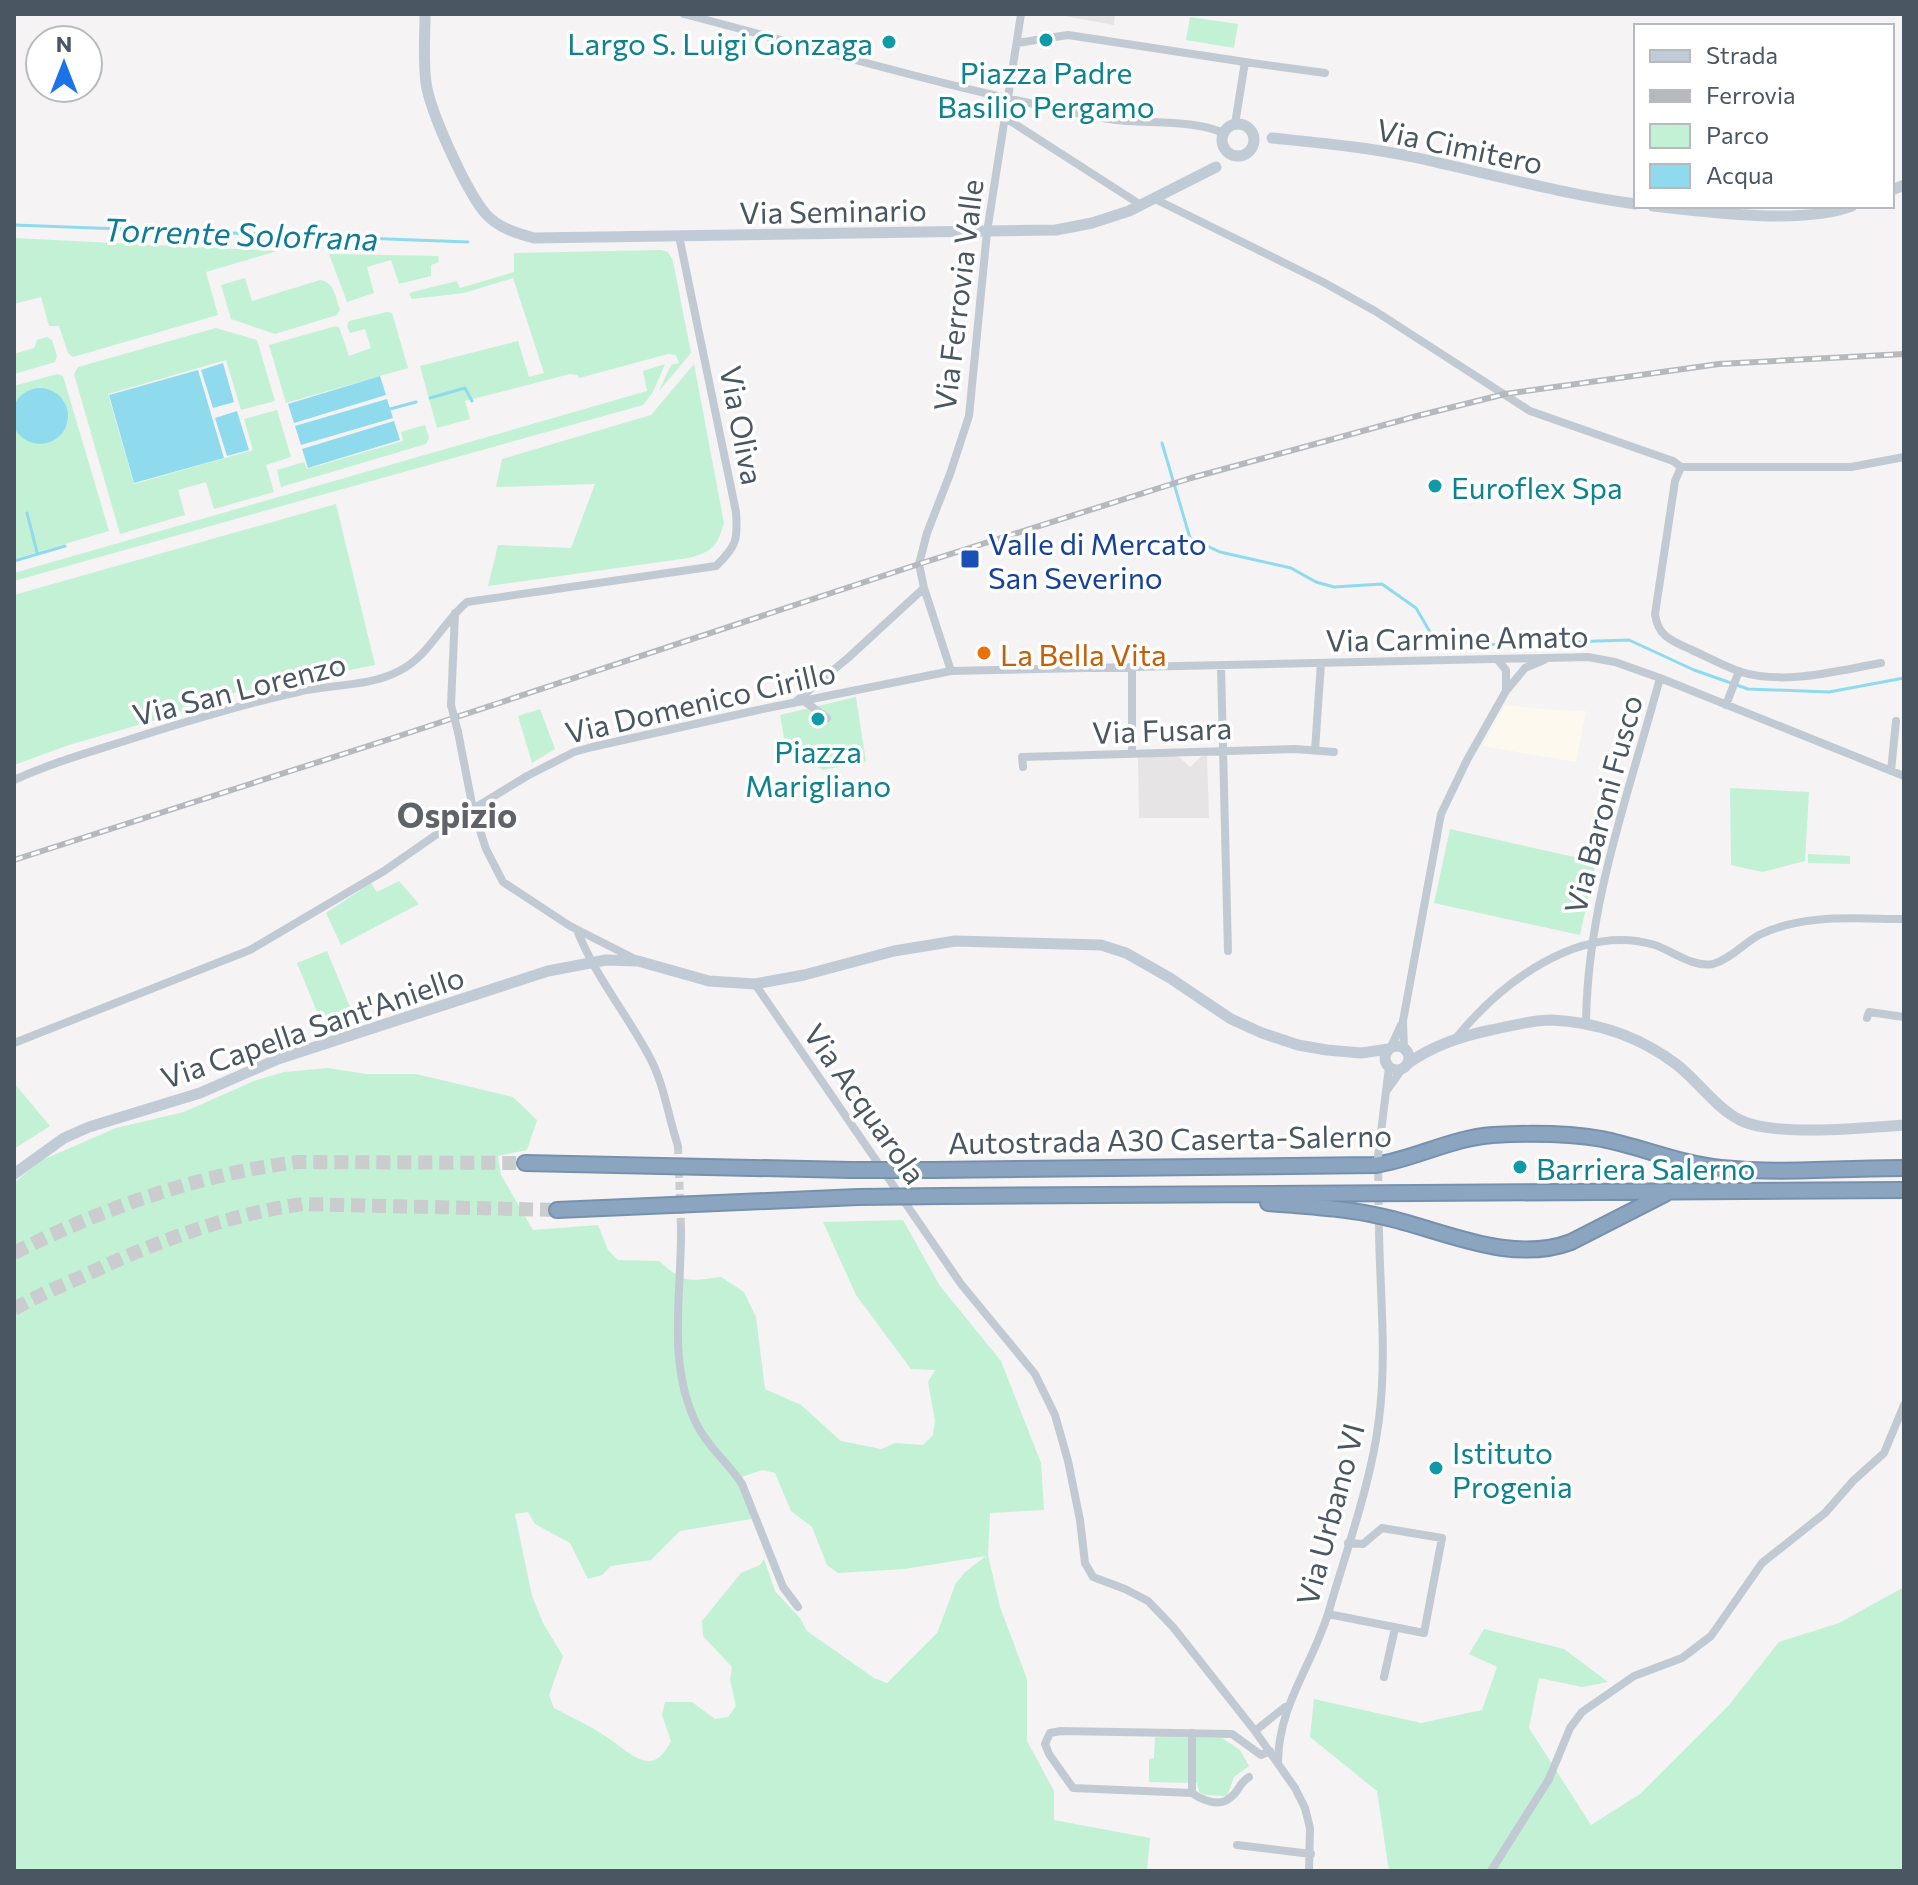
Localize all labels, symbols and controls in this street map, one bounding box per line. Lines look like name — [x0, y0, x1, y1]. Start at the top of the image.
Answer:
north arrow — [24, 24, 104, 104]
place label: Largo S. Luigi Gonzaga — [567, 24, 873, 61]
legend — [1634, 24, 1894, 208]
text: N — [56, 30, 72, 57]
marker: Piazza Padre Basilio Pergamo — [1037, 31, 1055, 49]
marker: Largo S. Luigi Gonzaga — [880, 33, 898, 51]
text: Strada — [1706, 40, 1778, 69]
place label: Piazza Padre Basilio Pergamo — [937, 53, 1155, 124]
text: Ferrovia — [1706, 80, 1796, 109]
street label: Via Cimitero — [1373, 109, 1547, 181]
text: Parco — [1706, 120, 1769, 149]
text: Acqua — [1706, 160, 1774, 189]
street label: Via Ferrovia Valle — [924, 177, 990, 413]
street label: Via Seminario — [739, 190, 927, 230]
water label: Torrente Solofrana — [103, 208, 379, 258]
street label: Via Oliva — [713, 362, 773, 488]
place label: Euroflex Spa — [1451, 468, 1623, 505]
marker: Euroflex Spa — [1426, 477, 1444, 495]
place label: Valle di Mercato San Severino — [988, 524, 1207, 595]
marker: Valle di Mercato San Severino — [959, 548, 981, 570]
street label: Via Carmine Amato — [1325, 616, 1589, 658]
place label: La Bella Vita — [1000, 635, 1167, 672]
street label: Via San Lorenzo — [129, 644, 349, 732]
marker: La Bella Vita — [975, 644, 993, 662]
street label: Via Domenico Cirillo — [561, 652, 839, 750]
street label: Via Baroni Fusco — [1555, 691, 1649, 917]
street label: Via Fusara — [1091, 708, 1233, 750]
marker: Piazza Marigliano — [809, 710, 827, 728]
place label: Piazza Marigliano — [745, 732, 891, 803]
district label: Ospizio — [397, 793, 517, 835]
street label: Via Capella Sant'Aniello — [156, 957, 468, 1095]
street label: Via Acquarola — [797, 1016, 935, 1190]
street label: Autostrada A30 Caserta-Salerno — [948, 1116, 1392, 1160]
place label: Barriera Salerno — [1536, 1149, 1756, 1186]
marker: Barriera Salerno — [1511, 1158, 1529, 1176]
street label: Via Urbano VI — [1287, 1419, 1371, 1609]
place label: Istituto Progenia — [1452, 1433, 1573, 1504]
marker: Istituto Progenia — [1427, 1459, 1445, 1477]

